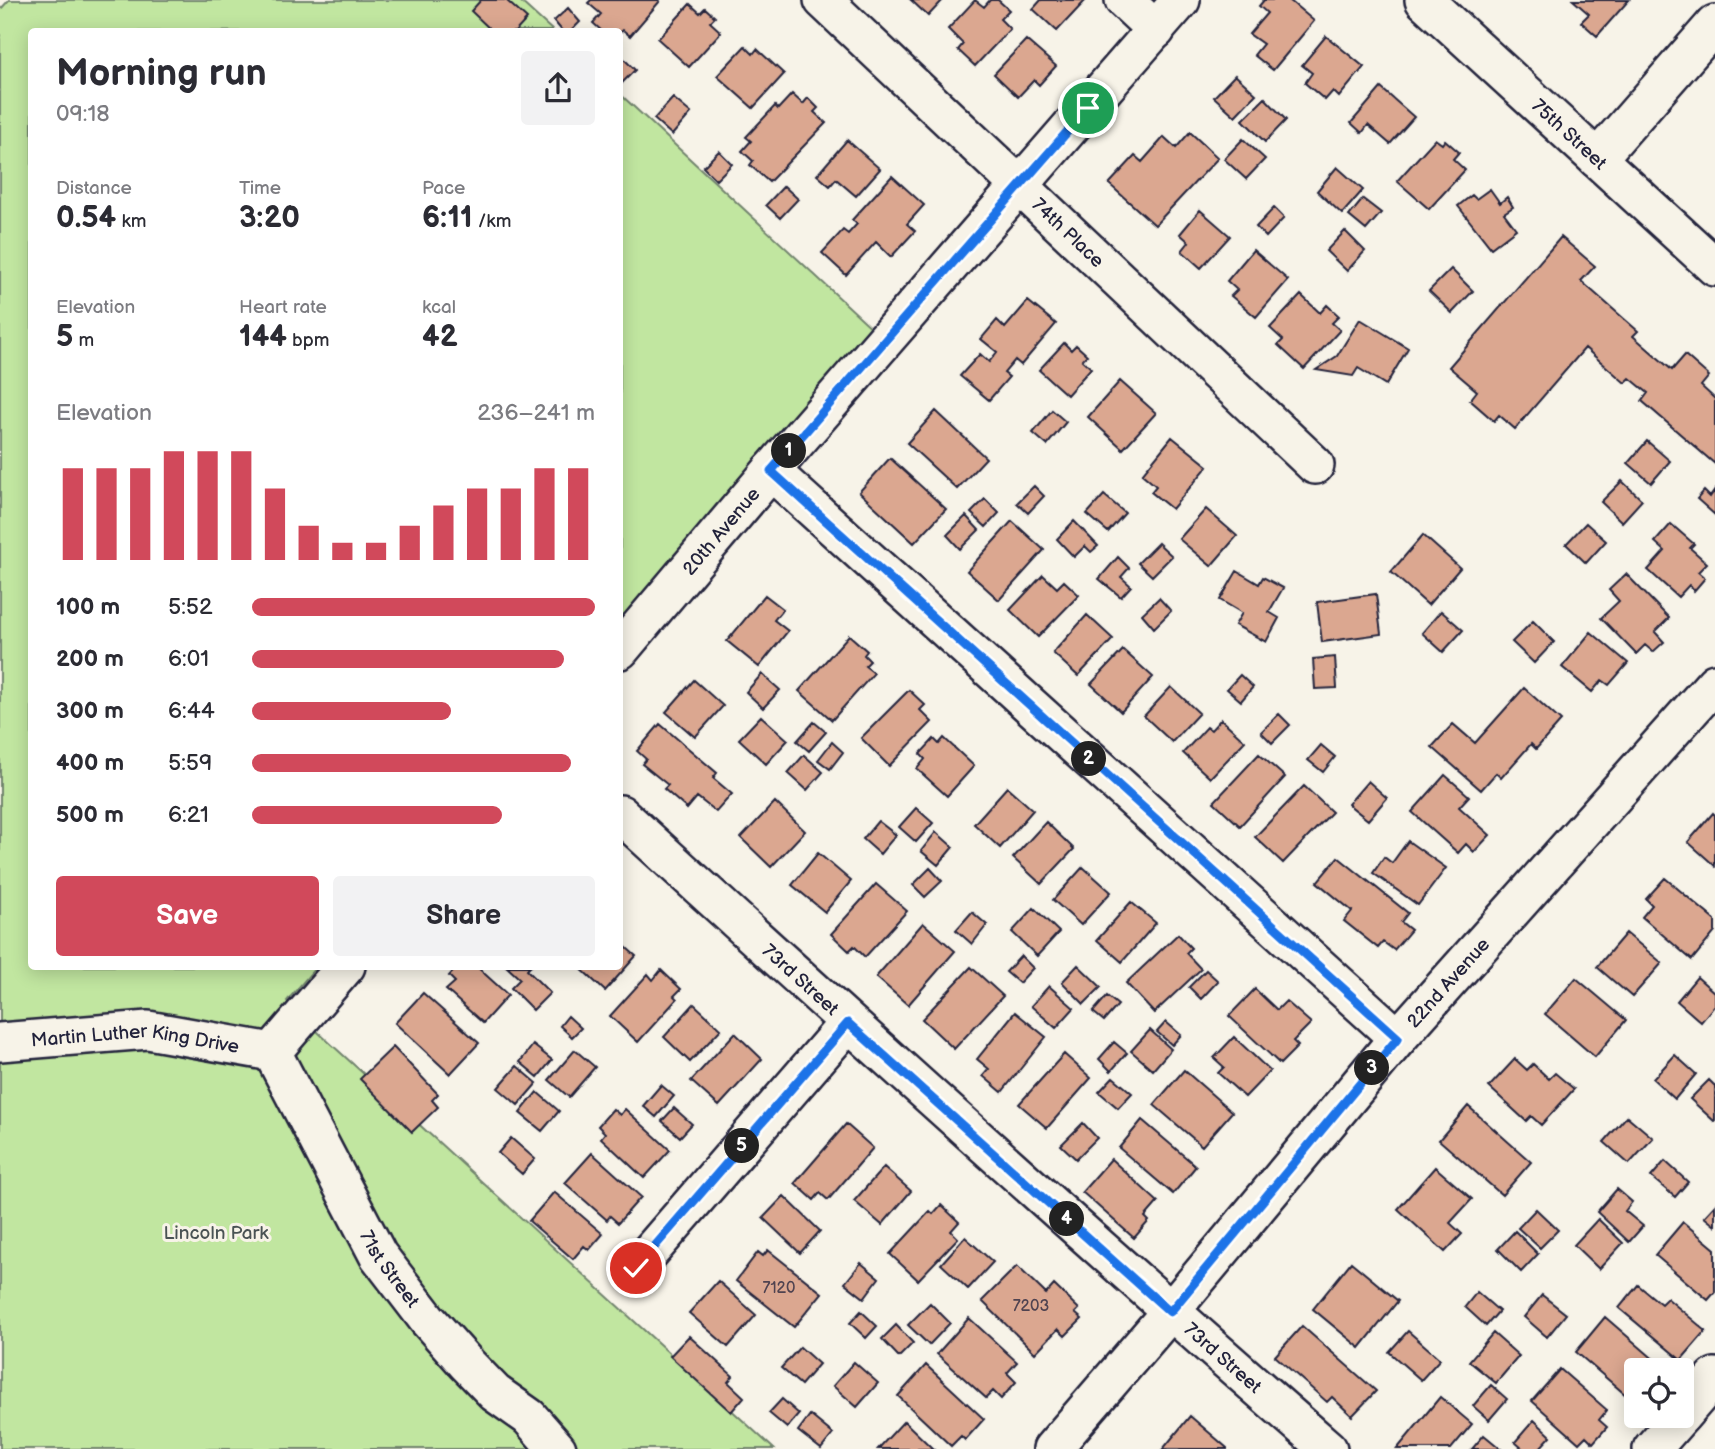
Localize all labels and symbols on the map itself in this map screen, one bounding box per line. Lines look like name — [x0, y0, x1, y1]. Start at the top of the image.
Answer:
pin — [1058, 78, 1118, 138]
street label: 75th Street — [1527, 95, 1611, 175]
street label: 74th Place — [1027, 194, 1108, 273]
pin: 1 — [772, 434, 806, 468]
street label: 20th Avenue — [678, 483, 765, 580]
pin: 2 — [1072, 742, 1106, 776]
street label: 22nd Avenue — [1403, 933, 1495, 1033]
street label: 73rd Street — [757, 940, 843, 1021]
street label: Martin Luther King Drive — [30, 1020, 241, 1059]
pin: 3 — [1354, 1050, 1390, 1086]
pin: 5 — [724, 1128, 760, 1164]
pin: 4 — [1050, 1202, 1084, 1236]
park label: Lincoln Park — [163, 1222, 269, 1245]
street label: 71st Street — [354, 1227, 424, 1313]
pin — [606, 1238, 666, 1298]
house number: 7120 — [763, 1279, 795, 1298]
house number: 7203 — [1013, 1297, 1049, 1316]
street label: 73rd Street — [1179, 1318, 1266, 1399]

